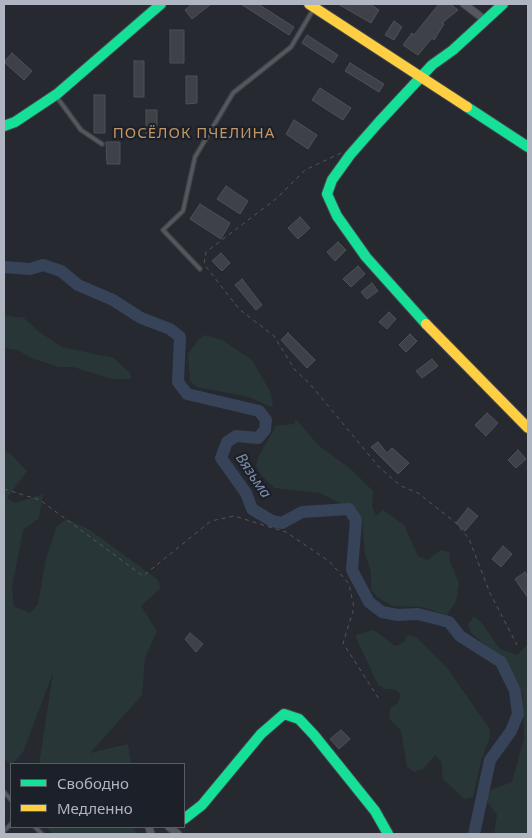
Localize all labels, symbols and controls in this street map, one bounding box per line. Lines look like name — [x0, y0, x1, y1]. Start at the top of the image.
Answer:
district label: ПОСЁЛОК ПЧЕЛИНА — [111, 125, 277, 143]
water label: Вязьма — [231, 450, 275, 502]
legend — [10, 763, 185, 828]
text: Свободно — [57, 773, 129, 793]
text: Медленно — [57, 798, 133, 818]

